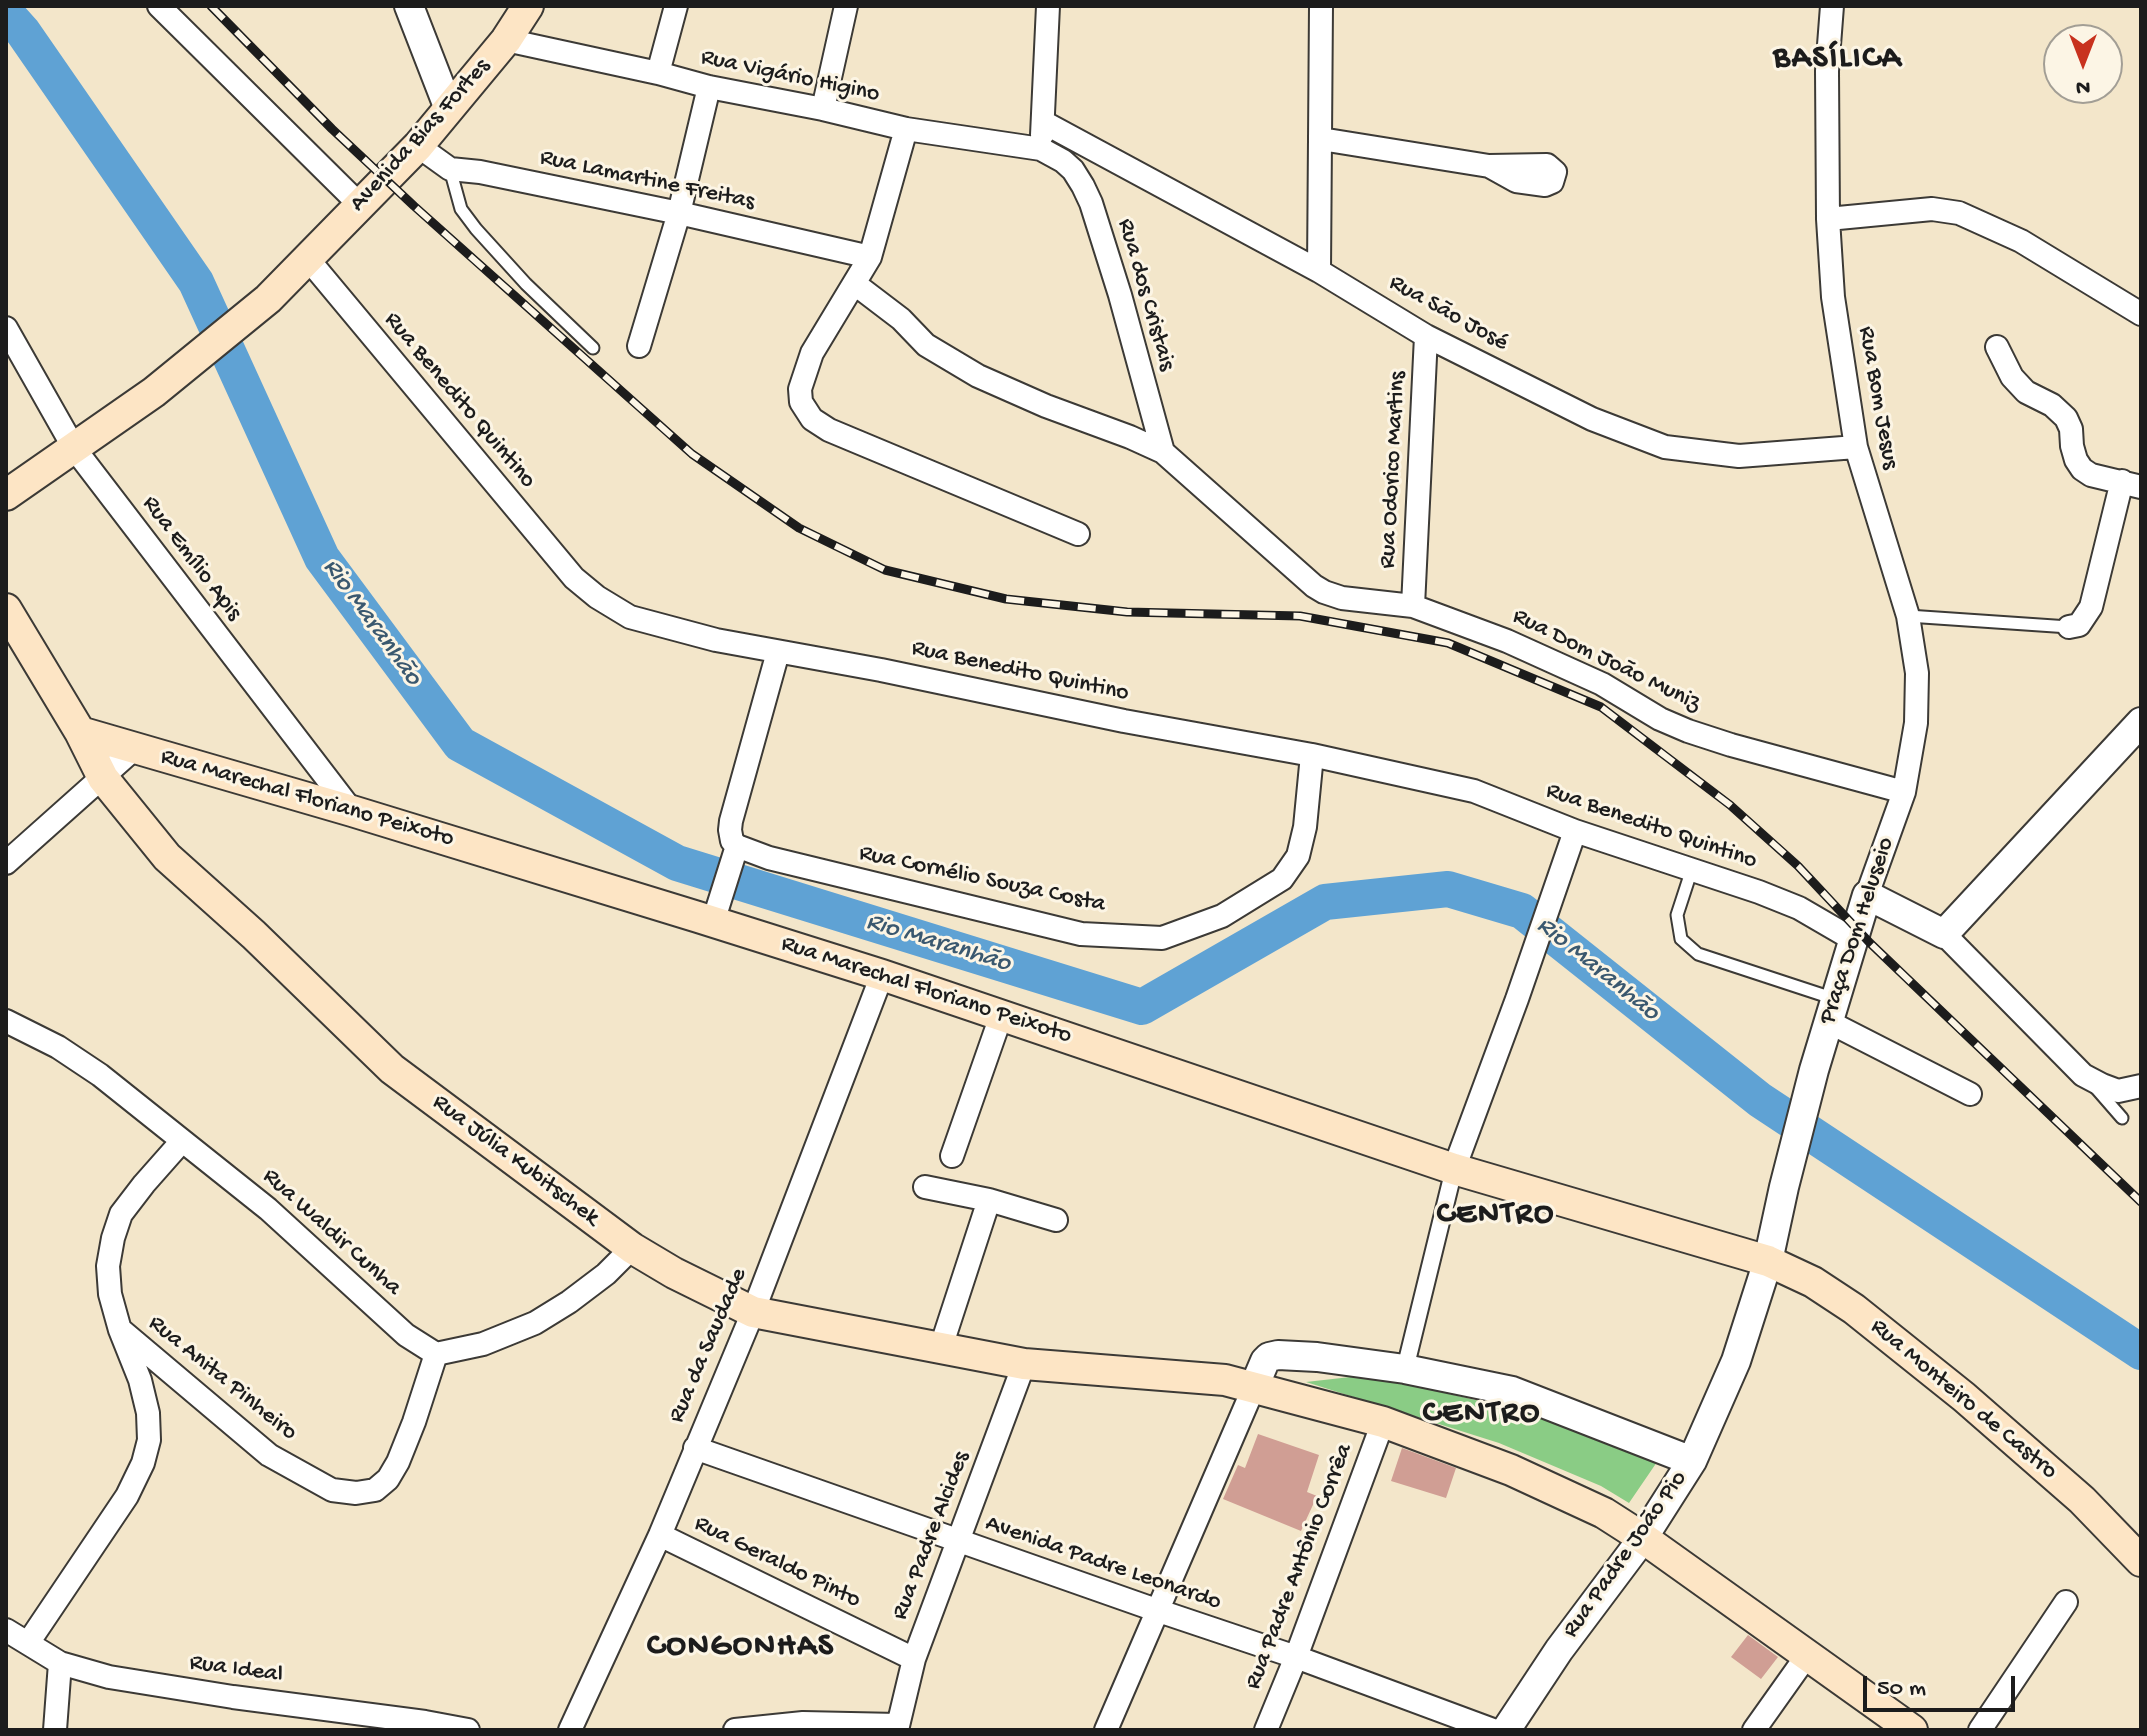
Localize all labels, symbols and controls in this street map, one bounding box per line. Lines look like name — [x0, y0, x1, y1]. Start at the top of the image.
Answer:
north arrow — [2043, 24, 2123, 104]
district label: BASÍLICA — [1773, 41, 1903, 79]
street label: Rua Vigário Higino — [698, 44, 882, 110]
street label: Avenida Bias Fortes — [345, 53, 497, 219]
text: N — [2076, 73, 2090, 99]
street label: Rua Lamartine Freitas — [537, 144, 757, 218]
street label: Rua dos Cristais — [1110, 216, 1180, 374]
street label: Rua São José — [1383, 269, 1513, 359]
street label: Rua Benedito Quintino — [377, 307, 541, 495]
street label: Rua Bom Jesus — [1850, 324, 1904, 472]
street label: Rua Odorico Martins — [1374, 371, 1414, 569]
street label: Rua Emílio Apis — [135, 491, 247, 627]
water label: Rio Maranhão — [315, 553, 427, 693]
street label: Rua Dom João Muniz — [1507, 603, 1705, 719]
street label: Rua Benedito Quintino — [909, 635, 1131, 709]
street label: Rua Marechal Floriano Peixoto — [157, 743, 457, 855]
street label: Rua Benedito Quintino — [1542, 777, 1760, 877]
street label: Praça Dom Heluseio — [1814, 834, 1902, 1028]
street label: Rua Cornélio Souza Costa — [856, 840, 1108, 920]
water label: Rio Maranhão — [862, 907, 1014, 981]
water label: Rio Maranhão — [1529, 911, 1665, 1029]
street label: Rua Marechal Floriano Peixoto — [777, 930, 1075, 1052]
street label: Rua Júlia Kubitschek — [426, 1089, 604, 1233]
street label: Rua Waldir Cunha — [256, 1163, 406, 1303]
district label: CENTRO — [1437, 1197, 1555, 1235]
street label: Rua da Saudade — [663, 1264, 755, 1428]
street label: Rua Anita Pinheiro — [142, 1310, 302, 1448]
street label: Rua Monteiro de Castro — [1864, 1313, 2062, 1487]
district label: CENTRO — [1423, 1396, 1541, 1434]
street label: Rua Padre Antônio Corrêa — [1240, 1440, 1360, 1694]
street label: Rua Padre Alcides — [887, 1448, 977, 1624]
street label: Rua Padre João Pio — [1558, 1466, 1694, 1644]
street label: Rua Geraldo Pinto — [689, 1510, 865, 1616]
street label: Avenida Padre Leonardo — [981, 1510, 1225, 1618]
district label: CONGONHAS — [647, 1629, 835, 1667]
street label: Rua Ideal — [188, 1649, 284, 1691]
scale bar — [1867, 1660, 2019, 1710]
text: 50 m — [1877, 1675, 1926, 1704]

